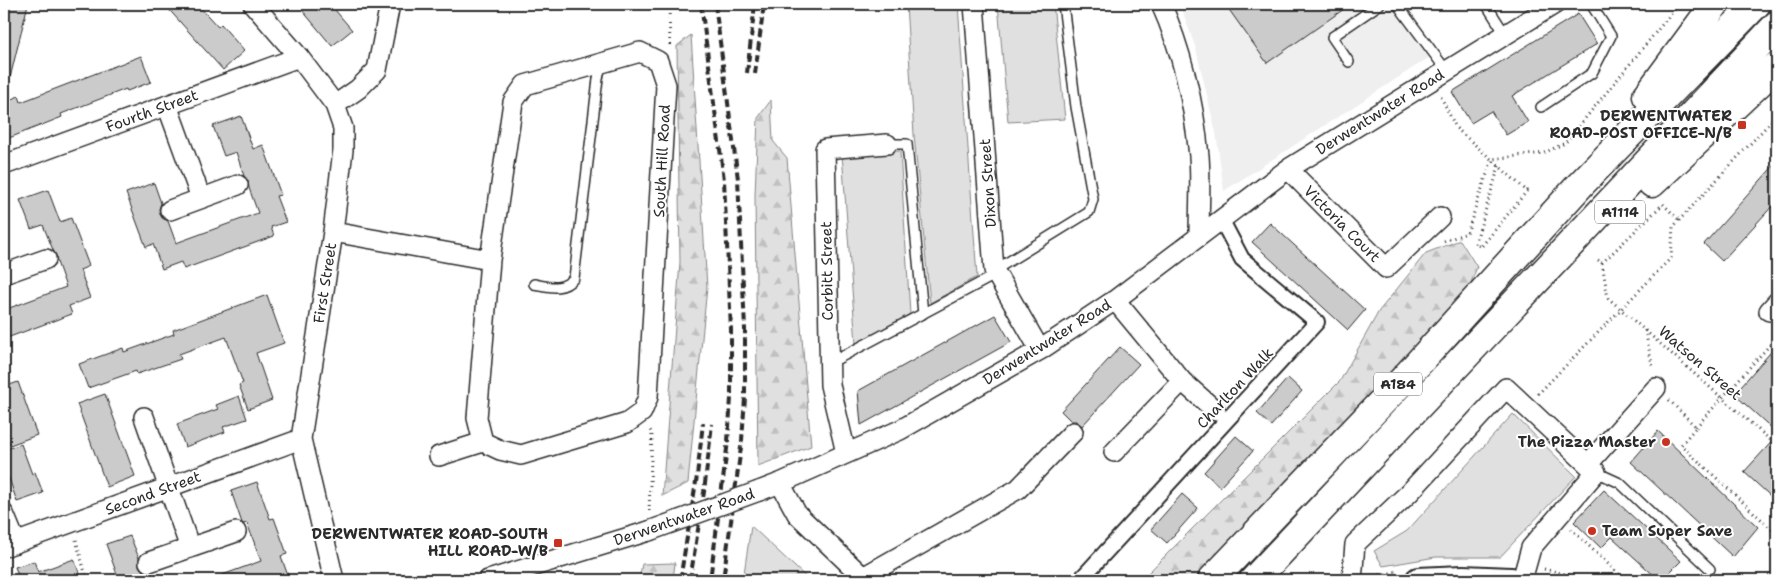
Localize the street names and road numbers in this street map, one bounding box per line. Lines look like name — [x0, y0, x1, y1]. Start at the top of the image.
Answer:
street label: Derwentwater Road — [1312, 64, 1448, 160]
street label: Fourth Street — [103, 85, 201, 137]
street label: South Hill Road — [649, 103, 675, 218]
street label: Dixon Street — [975, 138, 1001, 228]
street label: Victoria Court — [1299, 181, 1385, 267]
road number: A1114 — [1595, 200, 1645, 223]
street label: Corbitt Street — [816, 221, 838, 321]
street label: First Street — [309, 241, 341, 325]
street label: Derwentwater Road — [979, 294, 1115, 390]
street label: Watson Street — [1654, 321, 1746, 405]
street label: Charlton Walk — [1192, 343, 1278, 433]
road number: A184 — [1374, 372, 1422, 396]
street label: Second Street — [102, 466, 204, 520]
street label: Derwentwater Road — [611, 483, 758, 551]

